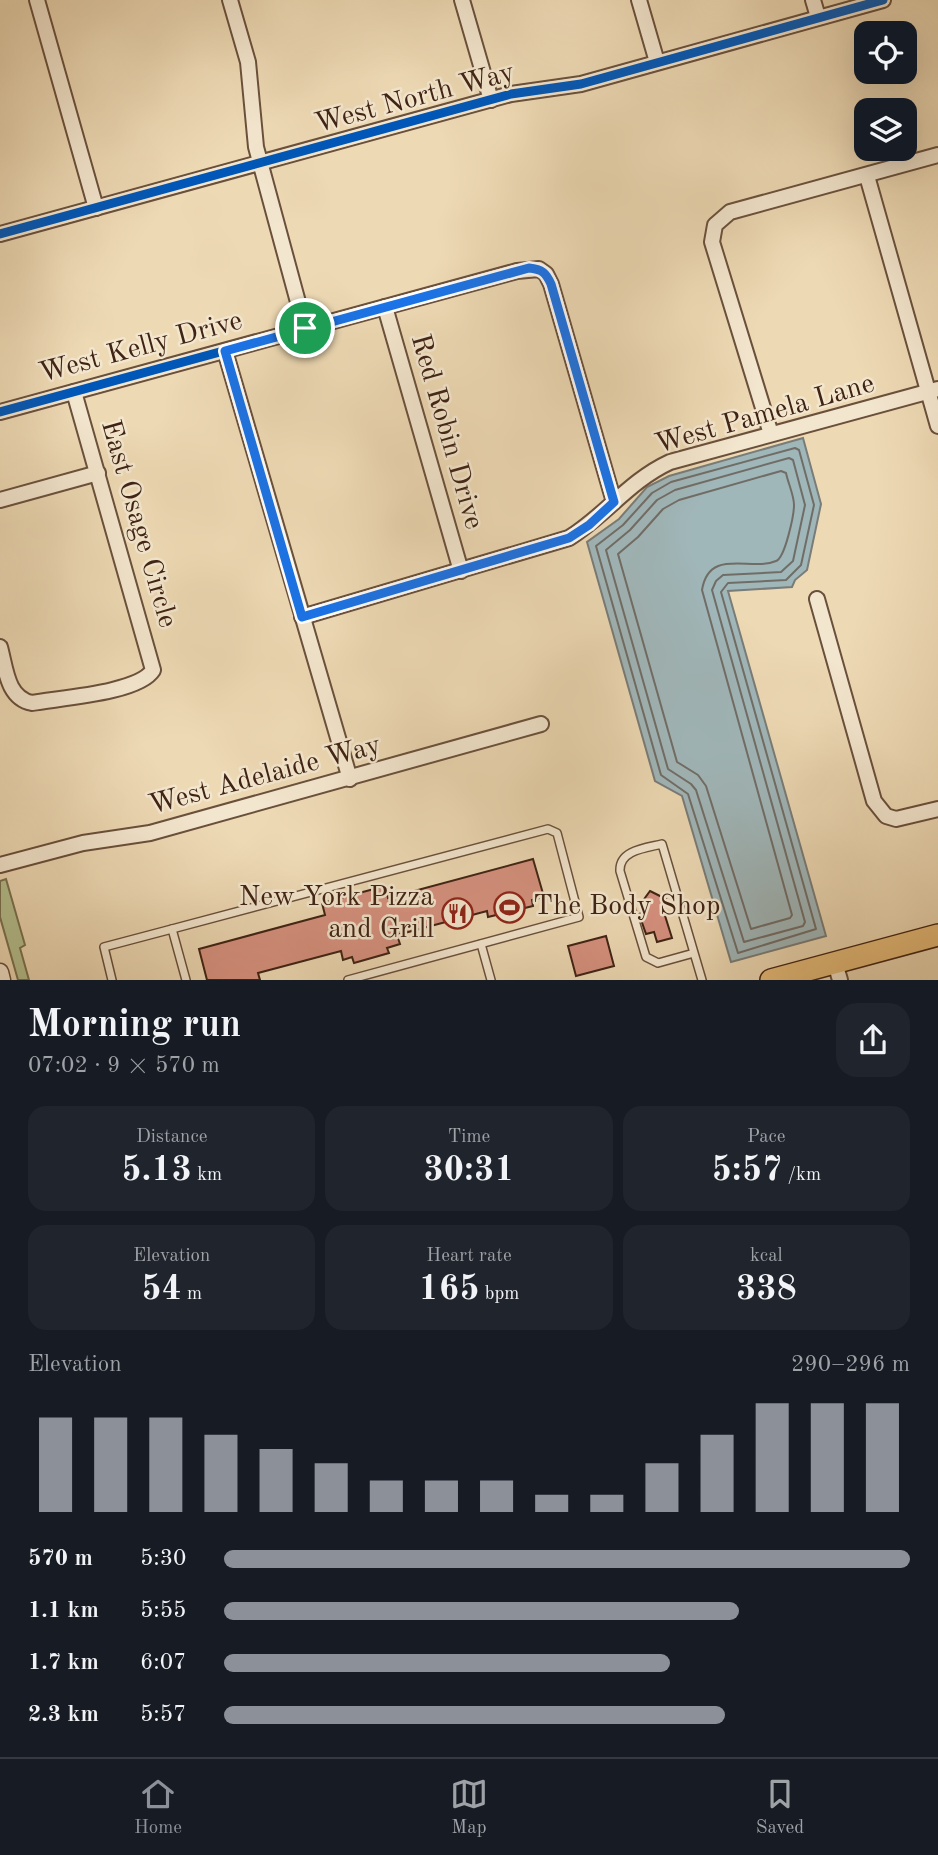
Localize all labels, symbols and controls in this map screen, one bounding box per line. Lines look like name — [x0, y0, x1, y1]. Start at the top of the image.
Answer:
map controls — [854, 21, 917, 161]
button: locate — [854, 21, 917, 84]
street label: West North Way — [312, 59, 518, 139]
button: layers — [854, 98, 917, 161]
pin — [275, 298, 335, 358]
street label: West Kelly Drive — [36, 307, 246, 389]
icon: arrive — [286, 309, 324, 347]
street label: Red Robin Drive — [405, 331, 487, 533]
street label: West Pamela Lane — [652, 370, 878, 460]
street label: East Osage Circle — [95, 417, 181, 631]
street label: West Adelaide Way — [146, 732, 384, 820]
place label: New York Pizza and Grill — [239, 884, 434, 944]
sports icon: The Body Shop — [493, 890, 527, 924]
place label: The Body Shop — [533, 893, 720, 921]
restaurant icon: New York Pizza and Grill — [440, 897, 474, 931]
button: share — [836, 1003, 910, 1077]
text: Morning run — [28, 1007, 241, 1045]
text: 07:02 · 9 × 570 m — [28, 1054, 220, 1077]
text: Distance — [136, 1128, 207, 1147]
text: Time — [448, 1128, 490, 1147]
text: Pace — [747, 1128, 786, 1147]
text: 5.13 — [121, 1153, 192, 1188]
text: 30:31 — [423, 1153, 515, 1188]
text: 5:57 — [712, 1153, 782, 1188]
text: km — [192, 1166, 222, 1185]
text: /km — [782, 1166, 821, 1185]
text: Elevation — [133, 1247, 210, 1266]
text: Heart rate — [426, 1247, 512, 1266]
text: kcal — [750, 1247, 783, 1266]
text: 54 — [141, 1272, 182, 1307]
text: 165 — [419, 1272, 479, 1307]
text: 338 — [736, 1272, 797, 1307]
text: m — [182, 1285, 202, 1304]
text: bpm — [479, 1285, 519, 1304]
text: Elevation — [28, 1353, 122, 1376]
text: 290–296 m — [791, 1353, 910, 1376]
text: 570 m — [28, 1547, 93, 1570]
text: 5:30 — [140, 1547, 186, 1570]
text: 1.1 km — [28, 1599, 99, 1622]
text: 5:55 — [140, 1599, 186, 1622]
text: 1.7 km — [28, 1651, 99, 1674]
text: 6:07 — [140, 1651, 186, 1674]
text: 2.3 km — [28, 1703, 99, 1726]
text: 5:57 — [140, 1703, 186, 1726]
tab: Home — [134, 1775, 182, 1840]
tab: Map — [450, 1775, 488, 1840]
tab: Saved — [756, 1775, 804, 1840]

